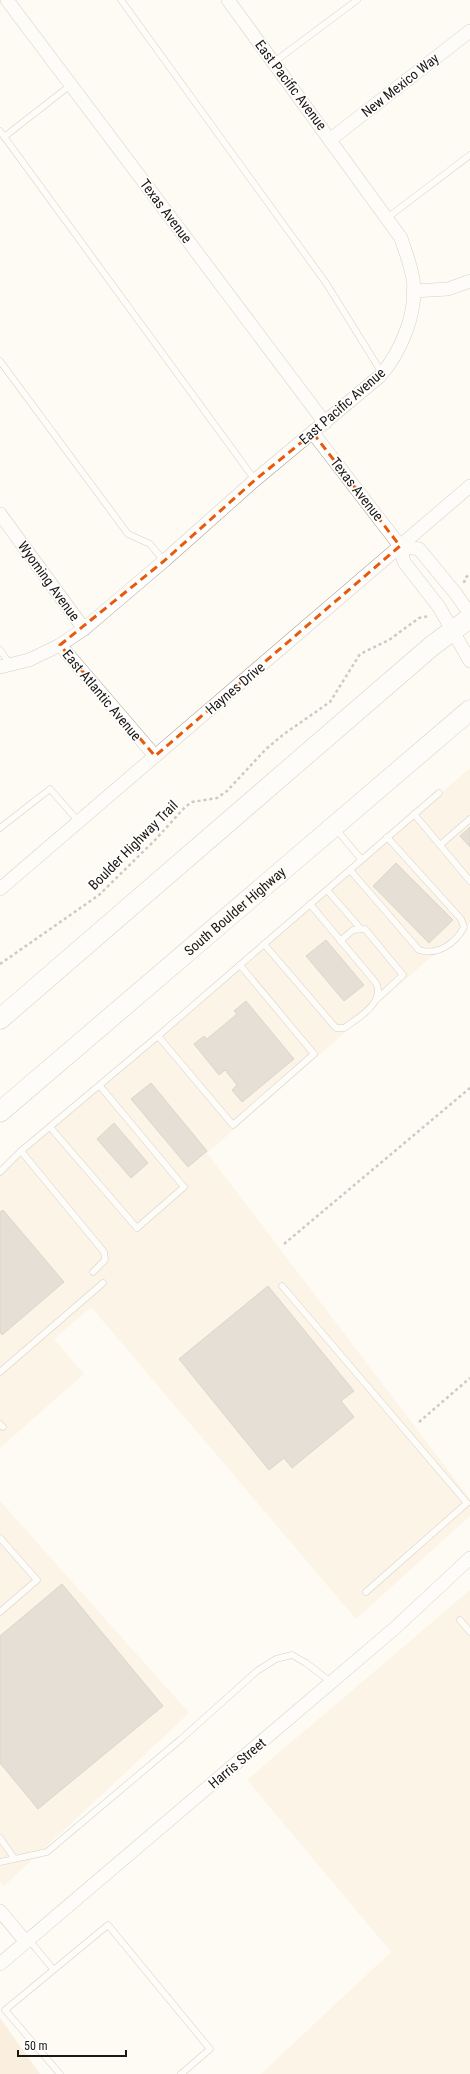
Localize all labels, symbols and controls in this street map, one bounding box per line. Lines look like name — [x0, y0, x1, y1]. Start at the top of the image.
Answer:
street label: East Pacific Avenue — [252, 37, 330, 133]
street label: New Mexico Way — [358, 50, 442, 120]
street label: Texas Avenue — [137, 176, 195, 246]
street label: East Pacific Avenue — [296, 364, 388, 448]
street label: Texas Avenue — [327, 454, 387, 524]
street label: Wyoming Avenue — [15, 538, 83, 624]
street label: East Atlantic Avenue — [59, 646, 145, 744]
street label: Haynes Drive — [202, 658, 268, 717]
street label: Boulder Highway Trail — [85, 797, 181, 893]
street label: South Boulder Highway — [181, 863, 289, 959]
street label: Harris Street — [205, 1735, 269, 1791]
scale bar — [18, 2032, 126, 2058]
text: 50 m — [24, 2039, 48, 2053]

